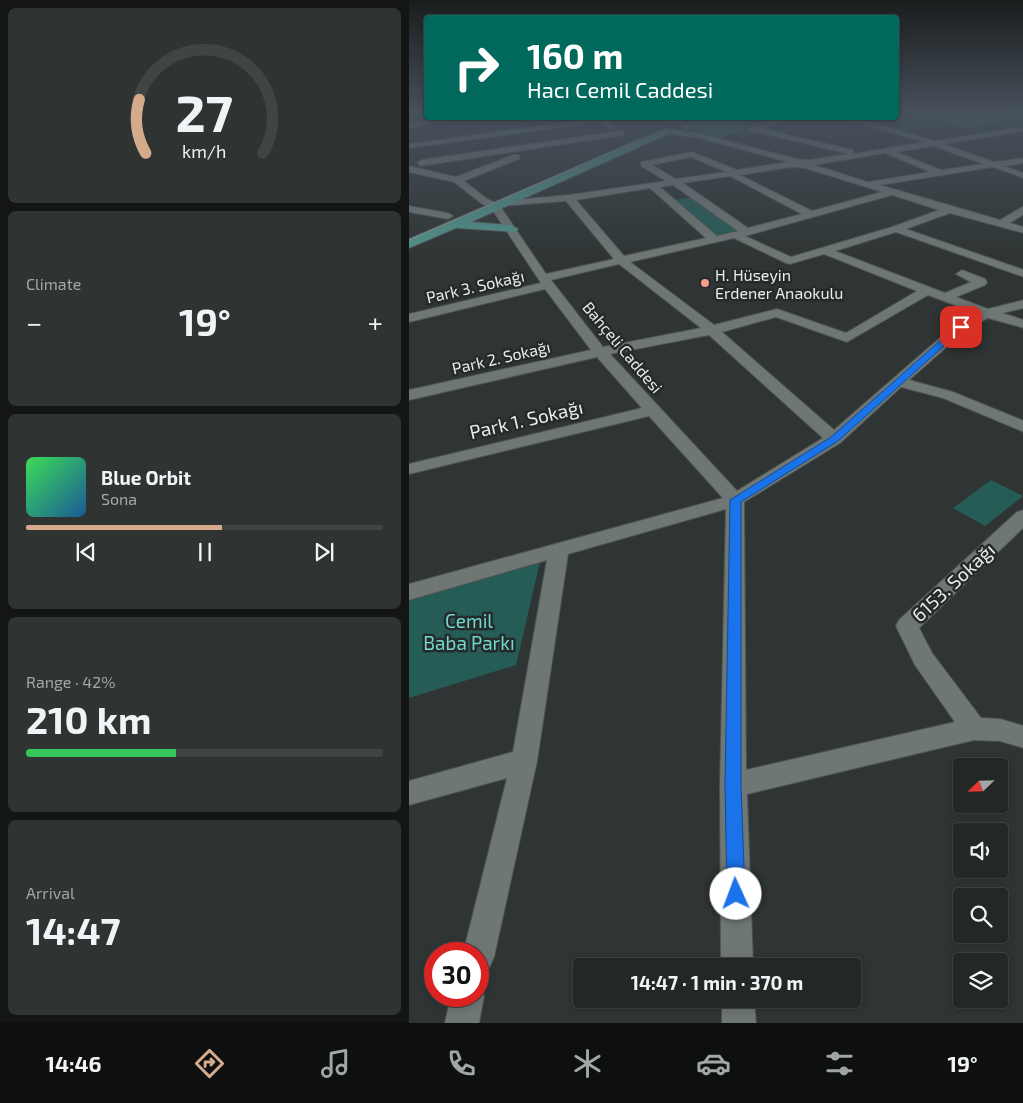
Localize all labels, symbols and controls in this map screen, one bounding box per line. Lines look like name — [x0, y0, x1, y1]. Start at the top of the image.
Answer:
text: 160 m — [527, 34, 623, 76]
icon: right — [444, 35, 509, 100]
text: Hacı Cemil Caddesi — [527, 76, 713, 102]
text: 27 — [176, 80, 233, 142]
text: km/h — [182, 140, 227, 162]
street label: Park 3. Sokağı — [424, 265, 526, 307]
place label: H. Hüseyin Erdener Anaokulu — [715, 265, 843, 302]
text: Climate — [26, 274, 81, 293]
marker: H. Hüseyin Erdener Anaokulu — [699, 277, 711, 289]
street label: Bahçeli Caddesi — [578, 297, 667, 397]
text: 19° — [179, 298, 231, 344]
text: − — [26, 305, 42, 339]
text: + — [368, 305, 383, 339]
pin — [940, 306, 982, 348]
icon: arrive — [947, 313, 975, 341]
street label: Park 2. Sokağı — [450, 336, 552, 378]
street label: Park 1. Sokağı — [467, 395, 585, 443]
text: Blue Orbit — [101, 466, 191, 489]
text: Sona — [101, 489, 137, 508]
icon: previous — [72, 538, 100, 566]
icon: pause — [191, 538, 219, 566]
icon: next — [310, 538, 338, 566]
street label: 6153. Sokağı — [907, 538, 999, 626]
park label: Cemil Baba Parkı — [423, 609, 515, 654]
text: Range · 42% — [26, 672, 115, 691]
text: 210 km — [26, 696, 151, 742]
north arrow — [953, 758, 1008, 812]
map controls — [953, 758, 1008, 1008]
button: sound — [953, 823, 1008, 878]
position arrow — [709, 867, 761, 919]
text: Arrival — [26, 883, 75, 902]
button: search — [953, 888, 1008, 943]
text: 14:47 — [26, 907, 121, 953]
speed limit sign: 30 — [424, 942, 489, 1007]
button: layers — [953, 953, 1008, 1008]
text: 14:47 · 1 min · 370 m — [631, 971, 803, 994]
icon: directions — [192, 1046, 227, 1081]
icon: music — [318, 1046, 353, 1081]
icon: phone — [444, 1046, 479, 1081]
icon: climate — [570, 1046, 605, 1081]
icon: car — [696, 1046, 731, 1081]
icon: filters — [822, 1046, 857, 1081]
text: 14:46 — [45, 1050, 102, 1076]
text: 19° — [948, 1050, 978, 1076]

